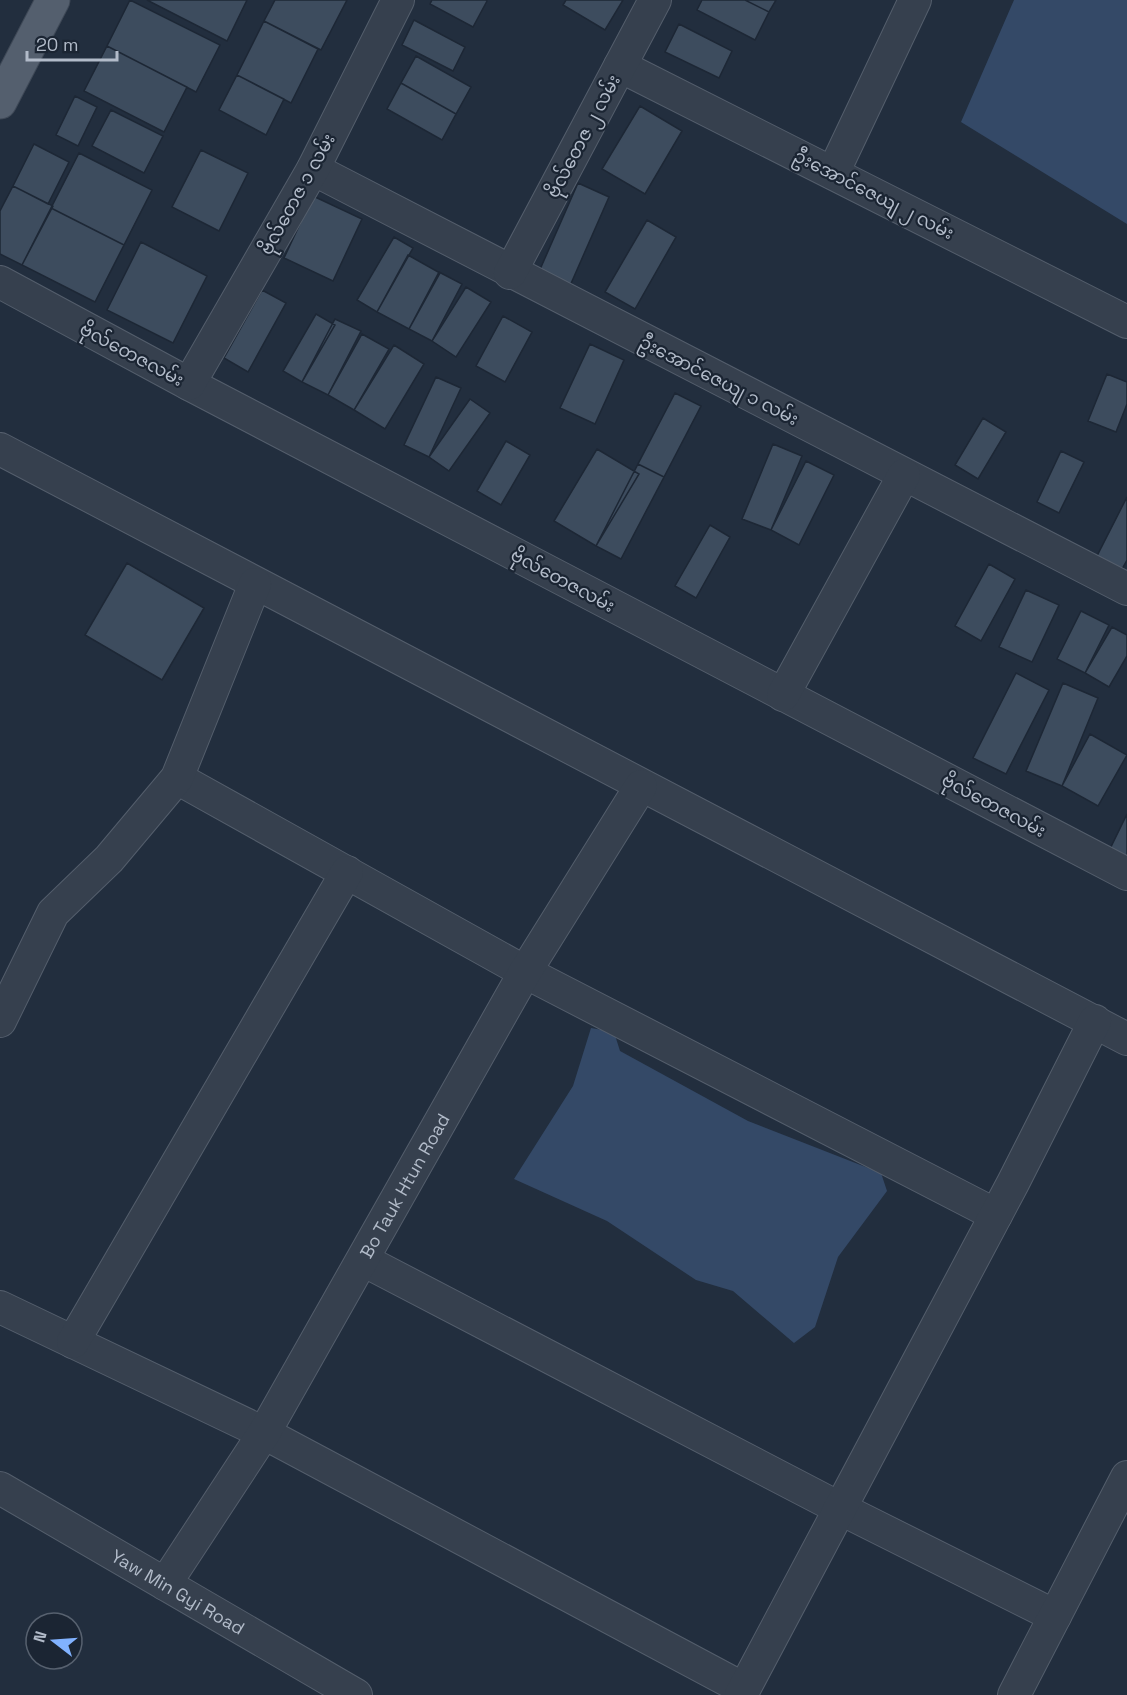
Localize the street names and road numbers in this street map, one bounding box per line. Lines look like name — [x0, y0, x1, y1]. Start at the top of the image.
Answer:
street label: ဗိုလ်တေဇ ၂ လမ်း — [539, 70, 629, 203]
street label: ဗိုလ်တေဇ ၁ လမ်း — [252, 128, 343, 261]
street label: ဦးအောင်ဇေယျ ၂ လမ်း — [788, 143, 958, 248]
street label: ဗိုလ်တေဇလမ်း — [74, 315, 189, 395]
street label: ဦးအောင်ဇေယျ ၁ လမ်း — [634, 329, 803, 434]
street label: ဗိုလ်တေဇလမ်း — [505, 541, 620, 621]
street label: ဗိုလ်တေဇလမ်း — [936, 766, 1051, 846]
street label: Bo Tauk Htun Road — [354, 1109, 454, 1262]
street label: Yaw Min Gyi Road — [107, 1544, 249, 1639]

